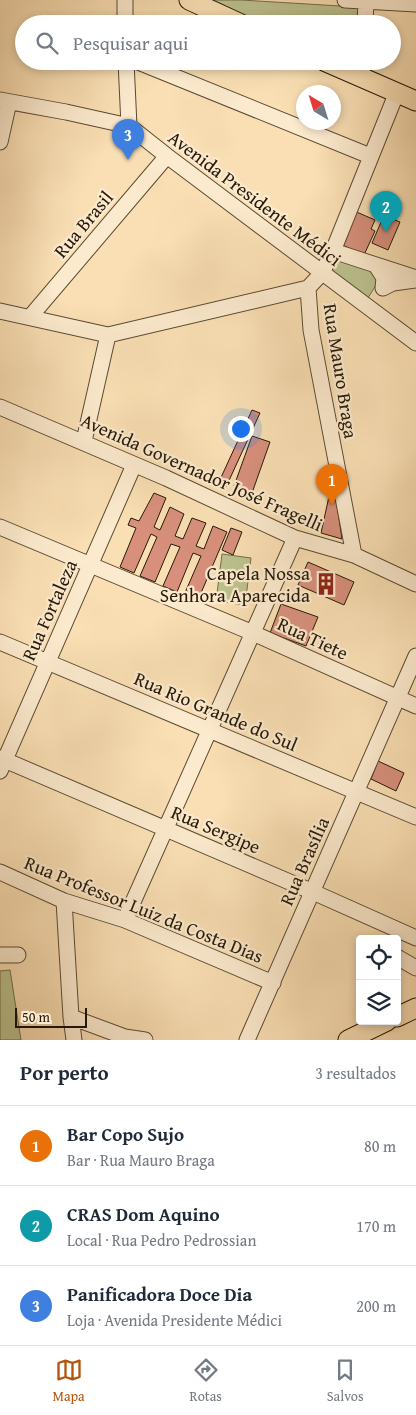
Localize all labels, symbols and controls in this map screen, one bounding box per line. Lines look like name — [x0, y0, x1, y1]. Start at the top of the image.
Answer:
search box — [15, 15, 401, 70]
icon: search — [33, 29, 61, 57]
text: Pesquisar aqui — [73, 29, 188, 57]
north arrow — [296, 85, 341, 130]
pin: 3 — [112, 119, 144, 160]
street label: Avenida Presidente Médici — [162, 123, 348, 273]
street label: Rua Brasil — [47, 184, 119, 264]
pin: 2 — [370, 191, 402, 232]
street label: Rua Mauro Braga — [316, 301, 366, 441]
street label: Avenida Governador José Fragelli — [77, 406, 327, 538]
your location — [228, 416, 254, 442]
pin: 1 — [316, 464, 348, 505]
street label: Rua Fortaleza — [14, 555, 84, 665]
place label: Capela Nossa Senhora Aparecida — [160, 559, 310, 609]
building icon: Capela Nossa Senhora Aparecida — [313, 571, 339, 597]
street label: Rua Tiete — [273, 609, 353, 667]
street label: Rua Rio Grande do Sul — [130, 664, 302, 758]
street label: Rua Sergipe — [167, 798, 265, 860]
street label: Rua Brasília — [272, 812, 336, 910]
street label: Rua Professor Luiz da Costa Dias — [20, 848, 268, 970]
map controls — [356, 935, 401, 1025]
button: locate — [356, 935, 401, 980]
button: layers — [356, 980, 401, 1025]
scale bar — [15, 1005, 88, 1028]
text: 50 m — [22, 1007, 50, 1027]
text: Por perto — [20, 1057, 109, 1088]
text: 3 resultados — [315, 1061, 396, 1085]
text: Bar Copo Sujo — [67, 1120, 184, 1148]
text: 1 — [32, 1134, 40, 1158]
text: 80 m — [364, 1134, 396, 1158]
text: Bar · Rua Mauro Braga — [67, 1148, 215, 1172]
text: CRAS Dom Aquino — [67, 1200, 220, 1228]
text: 2 — [32, 1214, 40, 1238]
text: 170 m — [356, 1214, 396, 1238]
text: Local · Rua Pedro Pedrossian — [67, 1228, 256, 1252]
text: Panificadora Doce Dia — [67, 1280, 252, 1308]
text: 3 — [32, 1294, 40, 1318]
text: 200 m — [356, 1294, 396, 1318]
text: Loja · Avenida Presidente Médici — [67, 1308, 282, 1332]
tab: Mapa — [52, 1356, 85, 1406]
tab: Rotas — [190, 1356, 222, 1406]
tab: Salvos — [327, 1356, 364, 1406]

